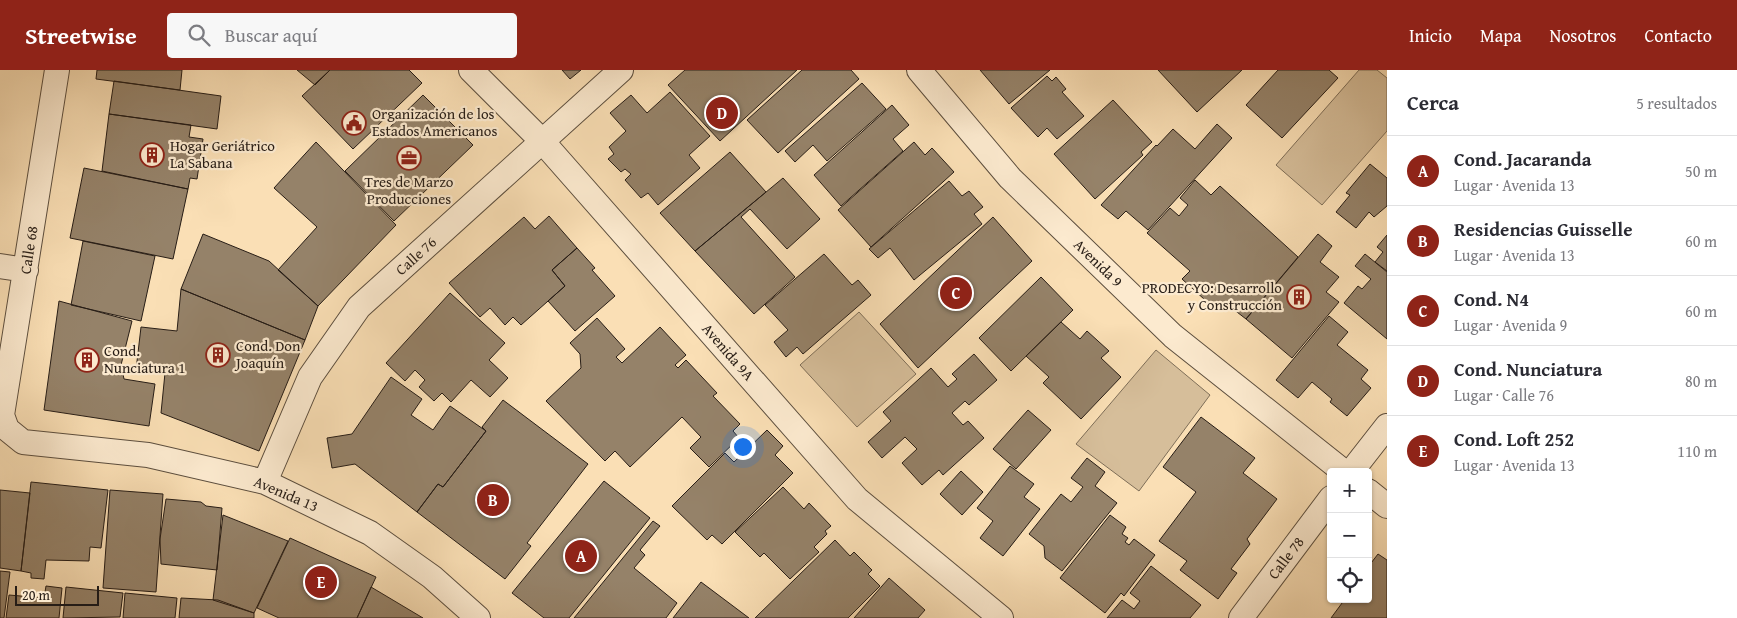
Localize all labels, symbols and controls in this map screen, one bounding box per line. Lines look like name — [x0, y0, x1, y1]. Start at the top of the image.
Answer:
search box — [167, 13, 517, 58]
text: Streetwise — [25, 18, 137, 53]
icon: search — [185, 21, 213, 49]
text: Buscar aquí — [225, 21, 317, 49]
text: Inicio — [1409, 22, 1452, 49]
text: Mapa — [1480, 22, 1521, 49]
text: Nosotros — [1549, 22, 1617, 49]
text: Contacto — [1645, 22, 1712, 49]
text: Cerca — [1407, 87, 1459, 118]
text: 5 resultados — [1636, 91, 1717, 115]
pin: D — [706, 94, 738, 132]
place label: Organización de los Estados Americanos — [372, 103, 497, 141]
public building icon: Organización de los Estados Americanos — [341, 110, 367, 136]
place label: Hogar Geriátrico La Sabana — [170, 135, 275, 173]
building icon: Hogar Geriátrico La Sabana — [139, 142, 165, 168]
office icon: Tres de Marzo Producciones — [396, 145, 422, 171]
text: Cond. Jacaranda — [1454, 145, 1591, 173]
text: A — [1418, 159, 1428, 183]
text: 50 m — [1685, 159, 1717, 183]
place label: Tres de Marzo Producciones — [365, 171, 454, 209]
text: Lugar · Avenida 13 — [1454, 173, 1575, 197]
text: Residencias Guisselle — [1454, 215, 1632, 243]
street label: Calle 68 — [14, 224, 43, 275]
text: B — [1418, 229, 1428, 253]
text: 60 m — [1685, 229, 1717, 253]
street label: Calle 76 — [391, 232, 441, 280]
street label: Avenida 9 — [1069, 234, 1128, 291]
text: Lugar · Avenida 13 — [1454, 243, 1575, 267]
pin: C — [940, 274, 972, 312]
place label: PRODECYO: Desarrollo y Construcción — [1142, 277, 1283, 315]
building icon: PRODECYO: Desarrollo y Construcción — [1286, 284, 1312, 310]
text: Cond. N4 — [1454, 285, 1529, 313]
text: C — [1418, 299, 1428, 323]
text: 60 m — [1685, 299, 1717, 323]
text: Lugar · Avenida 9 — [1454, 313, 1567, 337]
street label: Avenida 9A — [698, 318, 759, 385]
place label: Cond. Don Joaquín — [234, 335, 301, 373]
place label: Cond. Nunciatura 1 — [104, 340, 185, 378]
building icon: Cond. Don Joaquín — [205, 342, 231, 368]
building icon: Cond. Nunciatura 1 — [74, 347, 100, 373]
text: Cond. Nunciatura — [1454, 355, 1602, 383]
text: D — [1418, 369, 1428, 393]
text: 80 m — [1685, 369, 1717, 393]
text: Lugar · Calle 76 — [1454, 383, 1554, 407]
text: Cond. Loft 252 — [1454, 425, 1574, 453]
your location — [730, 434, 756, 460]
text: E — [1419, 439, 1427, 463]
text: 110 m — [1677, 439, 1717, 463]
text: Lugar · Avenida 13 — [1454, 453, 1575, 477]
map controls — [1327, 468, 1372, 603]
button: + — [1327, 468, 1372, 513]
street label: Avenida 13 — [251, 471, 322, 516]
pin: B — [477, 481, 509, 519]
button: − — [1327, 513, 1372, 558]
street label: Calle 78 — [1263, 532, 1309, 583]
pin: A — [565, 537, 597, 575]
button: locate — [1327, 558, 1372, 603]
pin: E — [305, 563, 337, 601]
scale bar — [15, 583, 99, 606]
text: 20 m — [22, 585, 50, 605]

